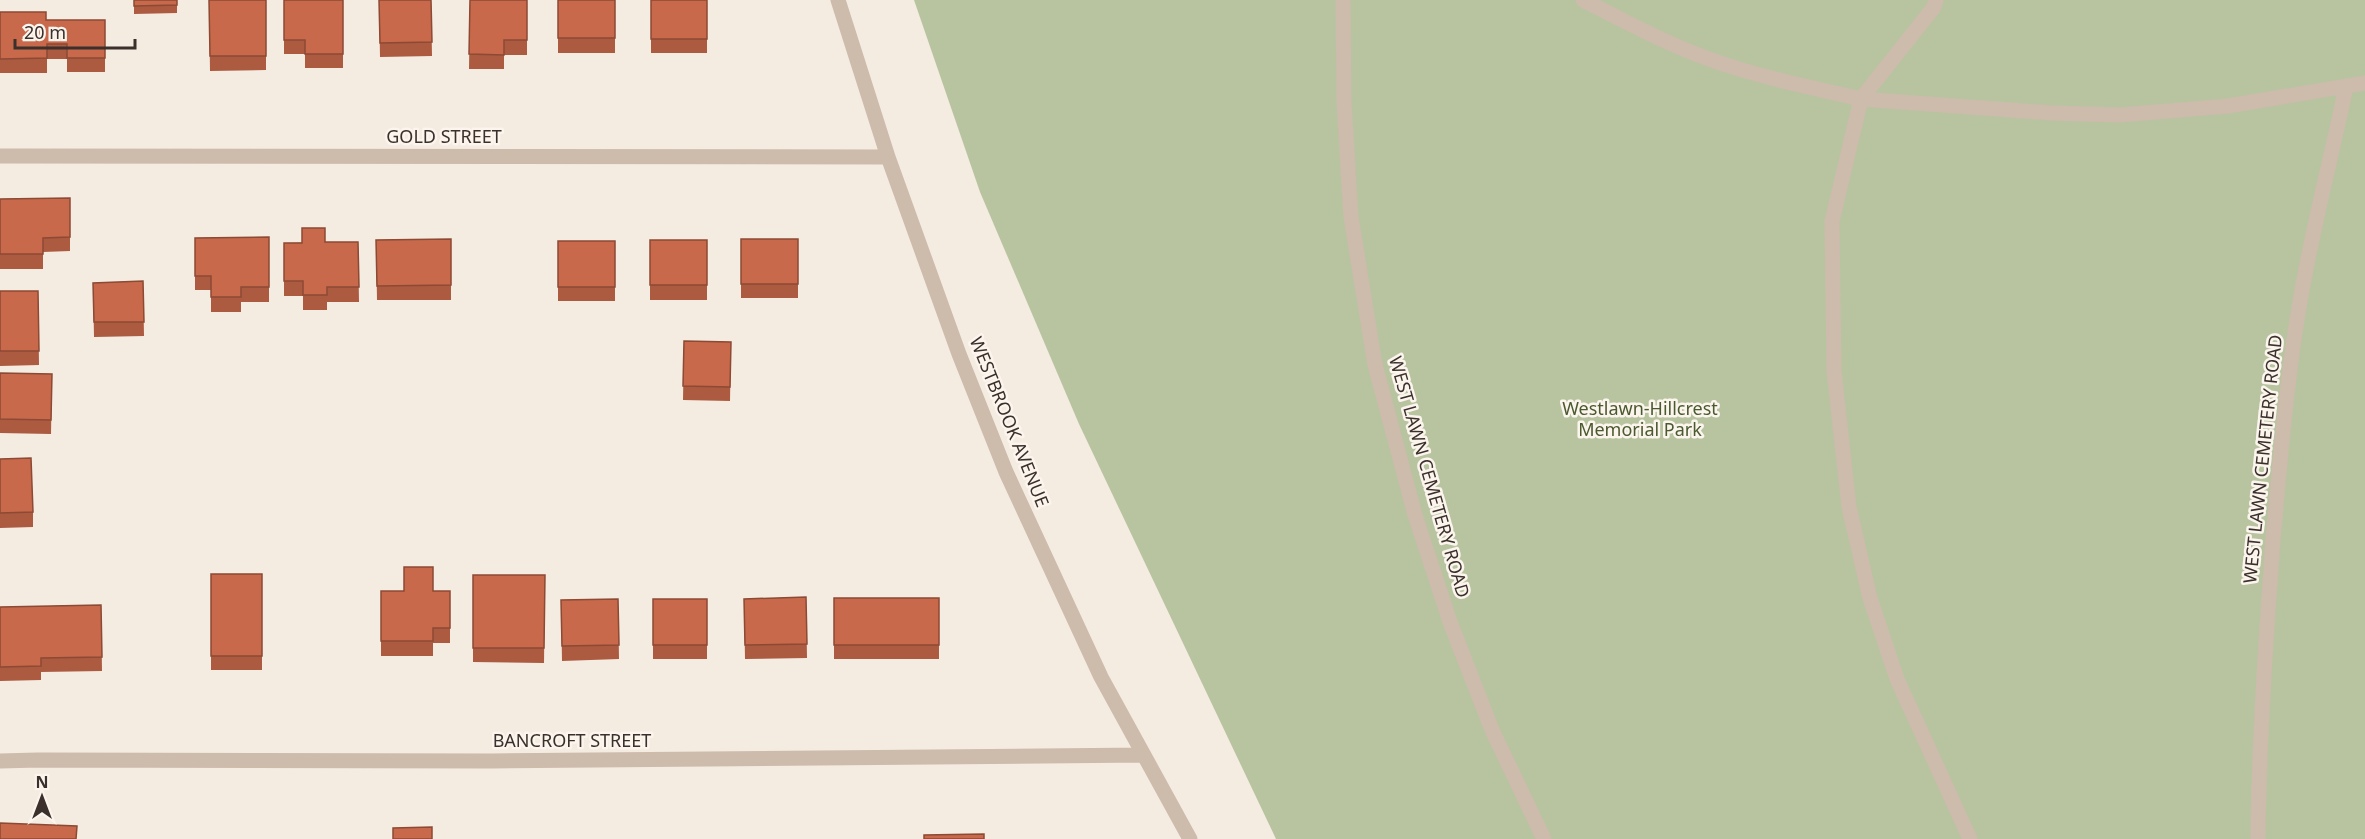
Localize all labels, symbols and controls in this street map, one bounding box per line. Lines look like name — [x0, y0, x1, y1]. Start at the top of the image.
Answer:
scale bar — [15, 12, 135, 50]
text: 20 m — [24, 20, 66, 44]
street label: GOLD STREET — [386, 124, 502, 148]
street label: WESTBROOK AVENUE — [965, 333, 1055, 510]
street label: WEST LAWN CEMETERY ROAD — [2237, 333, 2287, 584]
street label: WEST LAWN CEMETERY ROAD — [1384, 353, 1476, 600]
park label: Westlawn-Hillcrest Memorial Park — [1562, 396, 1718, 441]
street label: BANCROFT STREET — [493, 728, 651, 752]
north arrow — [12, 767, 72, 827]
text: N — [35, 771, 49, 793]

